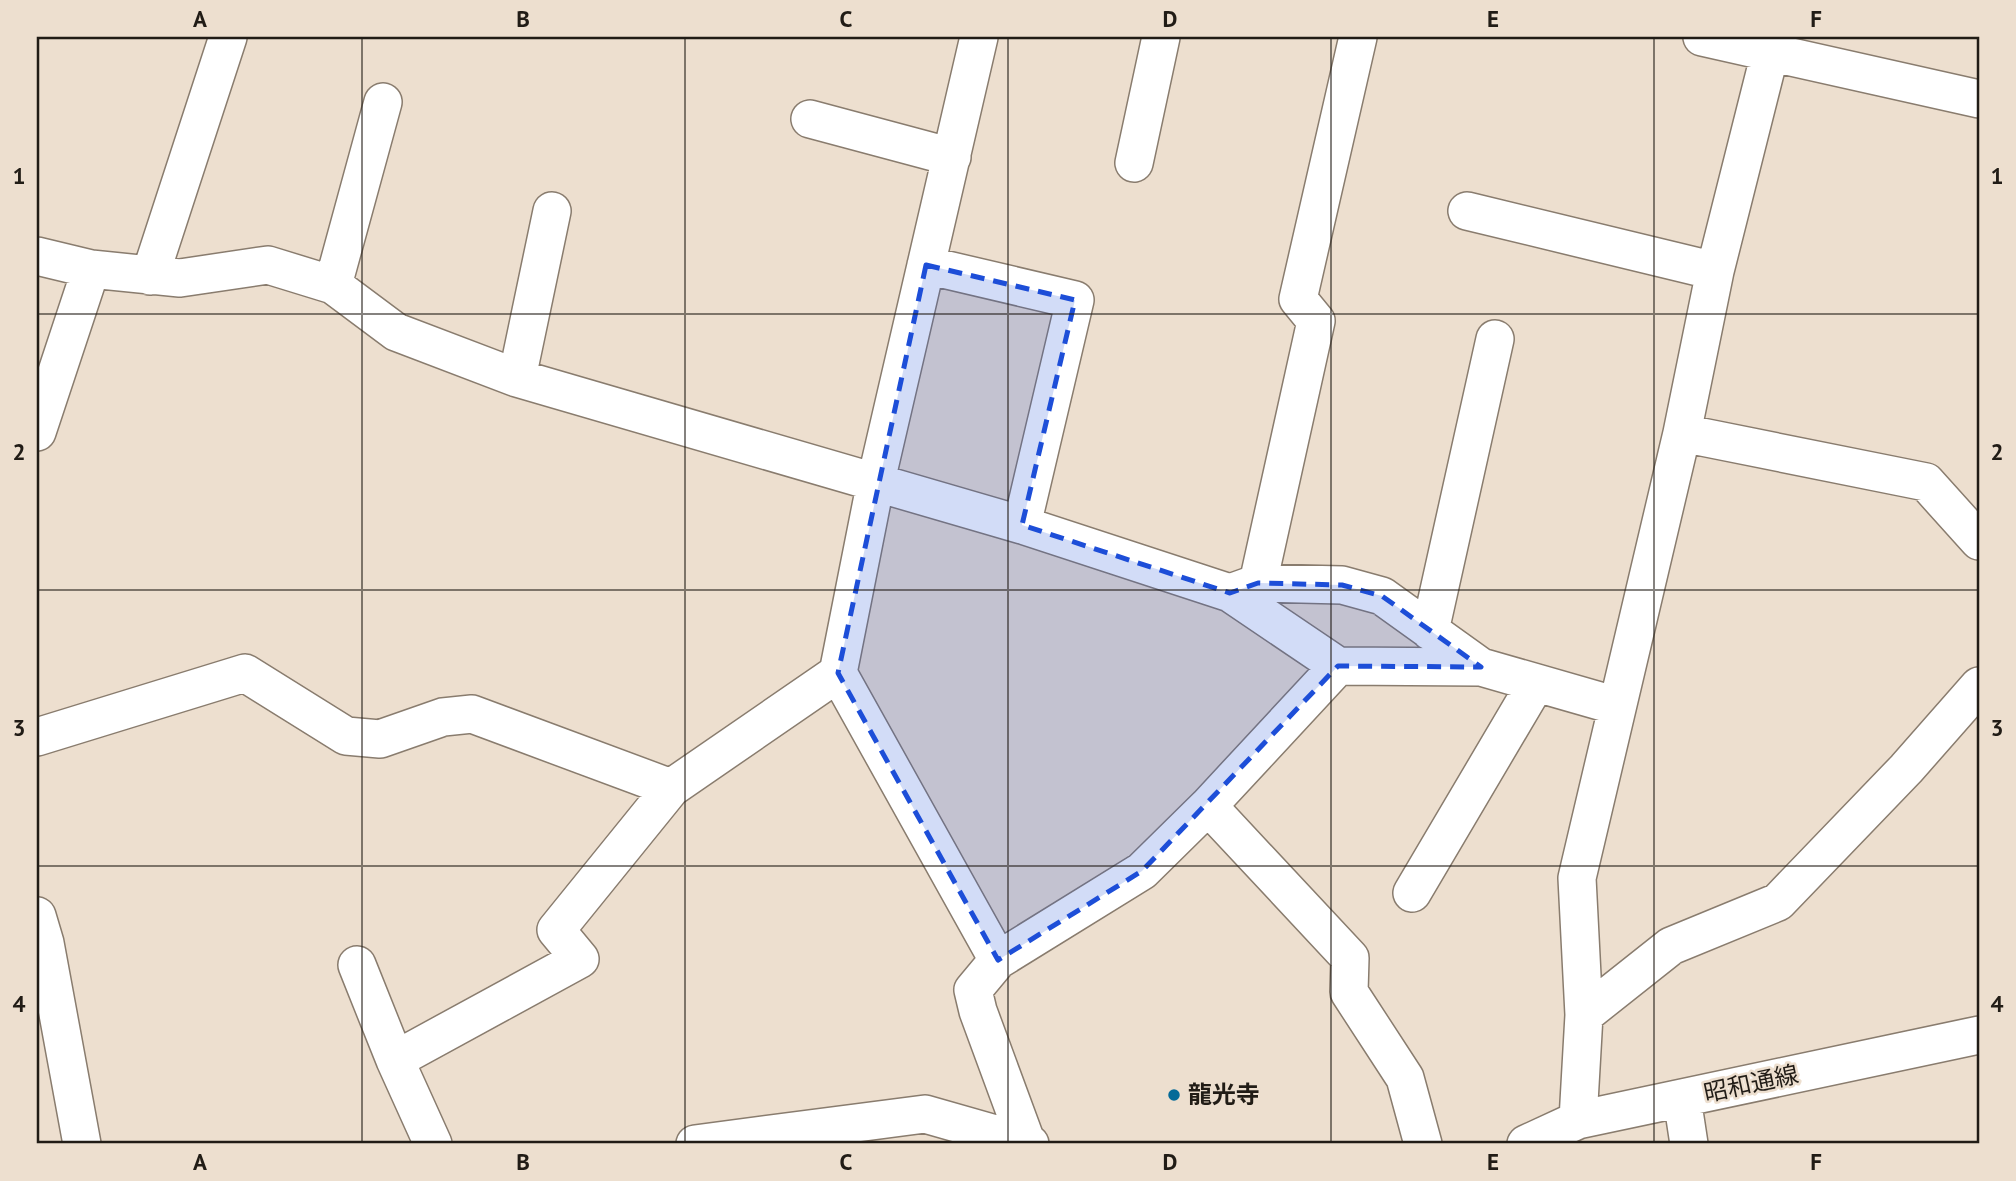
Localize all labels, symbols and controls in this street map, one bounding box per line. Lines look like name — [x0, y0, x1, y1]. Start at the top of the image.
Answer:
text: A — [193, 4, 207, 33]
text: B — [516, 4, 530, 33]
text: C — [840, 4, 853, 33]
text: D — [1163, 4, 1177, 33]
text: E — [1487, 4, 1499, 33]
text: F — [1810, 4, 1822, 33]
text: 1 — [12, 161, 26, 190]
text: 1 — [1990, 161, 2004, 190]
text: 2 — [12, 437, 26, 466]
text: 2 — [1990, 437, 2004, 466]
text: 3 — [12, 713, 26, 742]
text: 3 — [1990, 713, 2004, 742]
text: 4 — [12, 989, 26, 1018]
text: 4 — [1990, 989, 2004, 1018]
street label: 昭和通線 — [1701, 1058, 1801, 1109]
place label: 龍光寺 — [1188, 1079, 1260, 1110]
marker: 龍光寺 — [1166, 1087, 1182, 1103]
text: A — [193, 1147, 207, 1176]
text: B — [516, 1147, 530, 1176]
text: C — [840, 1147, 853, 1176]
text: D — [1163, 1147, 1177, 1176]
text: E — [1487, 1147, 1499, 1176]
text: F — [1810, 1147, 1822, 1176]

